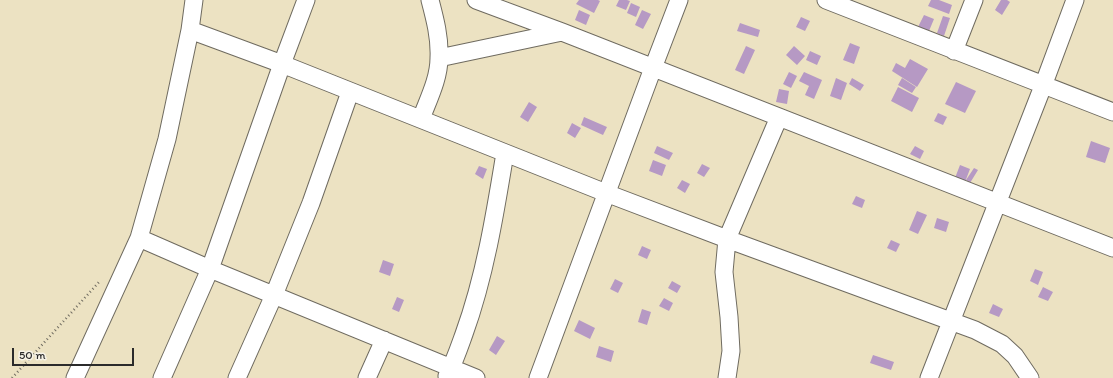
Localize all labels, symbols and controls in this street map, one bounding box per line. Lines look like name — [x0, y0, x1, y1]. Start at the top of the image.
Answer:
scale bar — [14, 340, 136, 366]
text: 50 m — [19, 348, 45, 362]

